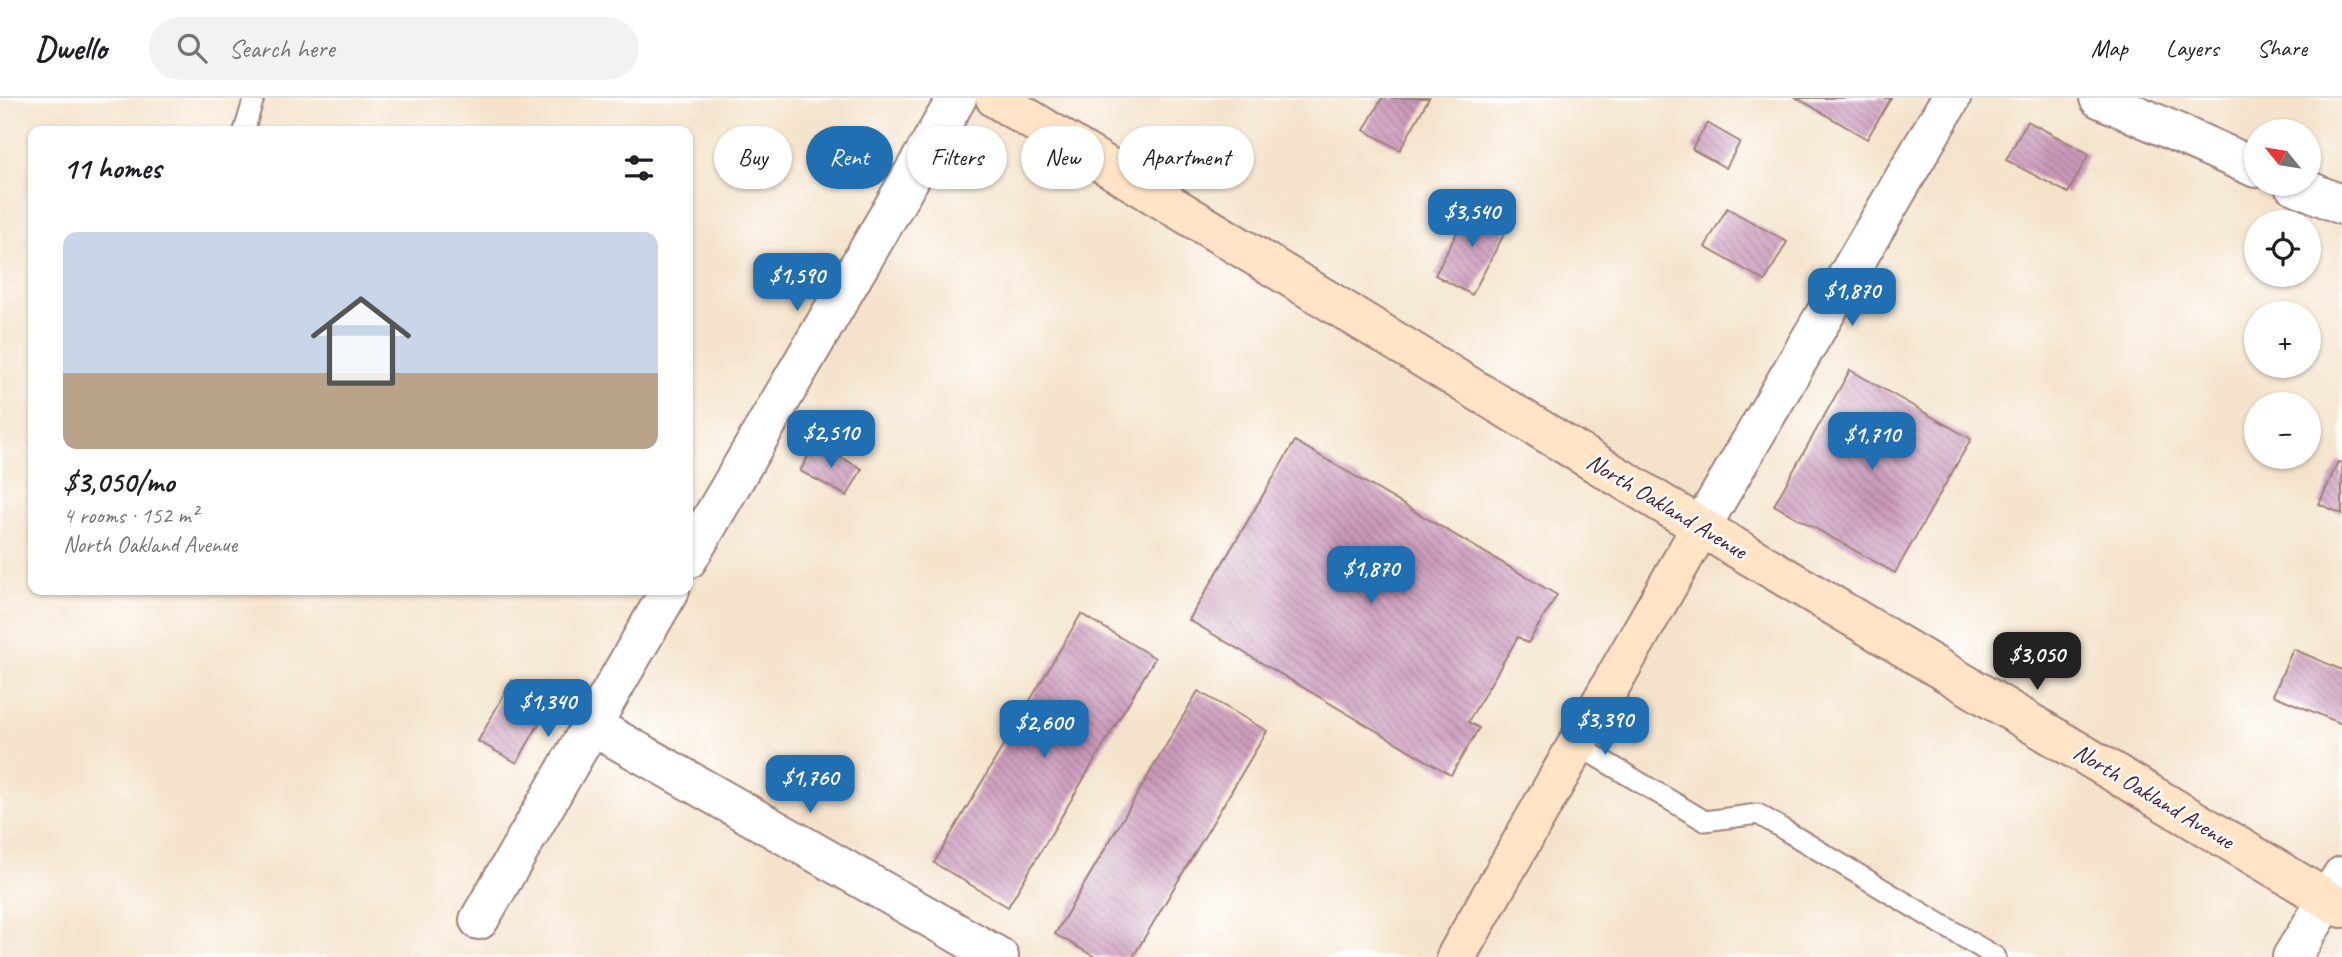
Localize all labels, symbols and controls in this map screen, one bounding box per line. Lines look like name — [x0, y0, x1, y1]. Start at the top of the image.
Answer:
search box — [149, 17, 639, 80]
text: Dwello — [35, 27, 107, 69]
icon: search — [173, 29, 211, 67]
text: Search here — [229, 32, 335, 65]
text: Map — [2091, 33, 2128, 63]
text: Layers — [2166, 33, 2219, 63]
text: Share — [2257, 33, 2307, 63]
north arrow — [2244, 119, 2320, 196]
map controls — [2244, 119, 2321, 469]
chip: Buy — [714, 126, 792, 189]
chip: Rent — [806, 126, 893, 189]
chip: Filters — [907, 126, 1007, 189]
chip: New — [1021, 126, 1104, 189]
chip: Apartment — [1118, 126, 1254, 189]
text: 11 homes — [63, 149, 161, 187]
icon: filters — [620, 149, 658, 187]
pin: $3,540 — [1415, 190, 1529, 249]
text: $3,540 — [1444, 197, 1500, 226]
button: locate — [2244, 210, 2321, 287]
pin: $1,590 — [740, 254, 854, 313]
text: $1,590 — [769, 261, 825, 290]
pin: $1,870 — [1795, 268, 1909, 328]
text: $1,870 — [1824, 276, 1880, 305]
icon: home — [298, 278, 424, 404]
button: + — [2244, 301, 2321, 378]
button: − — [2244, 392, 2321, 469]
pin: $2,510 — [774, 410, 888, 470]
pin: $1,710 — [1815, 412, 1929, 472]
text: $2,510 — [803, 418, 859, 447]
text: $1,710 — [1844, 420, 1900, 449]
street label: North Oakland Avenue — [1581, 446, 1754, 567]
text: $3,050/mo — [63, 463, 174, 501]
text: 4 rooms · 152 m² — [63, 501, 198, 530]
text: North Oakland Avenue — [63, 530, 237, 559]
pin: $1,870 — [1314, 546, 1428, 606]
text: $1,870 — [1343, 554, 1399, 583]
pin: $3,050 — [1980, 632, 2094, 692]
text: $3,050 — [2009, 640, 2065, 669]
pin: $1,340 — [491, 680, 605, 739]
text: $1,340 — [520, 687, 576, 716]
pin: $3,390 — [1548, 698, 1662, 757]
pin: $2,600 — [987, 700, 1101, 760]
text: $3,390 — [1577, 705, 1633, 734]
text: $2,600 — [1016, 708, 1072, 737]
street label: North Oakland Avenue — [2068, 736, 2241, 857]
pin: $1,760 — [753, 756, 867, 815]
text: $1,760 — [782, 763, 838, 792]

